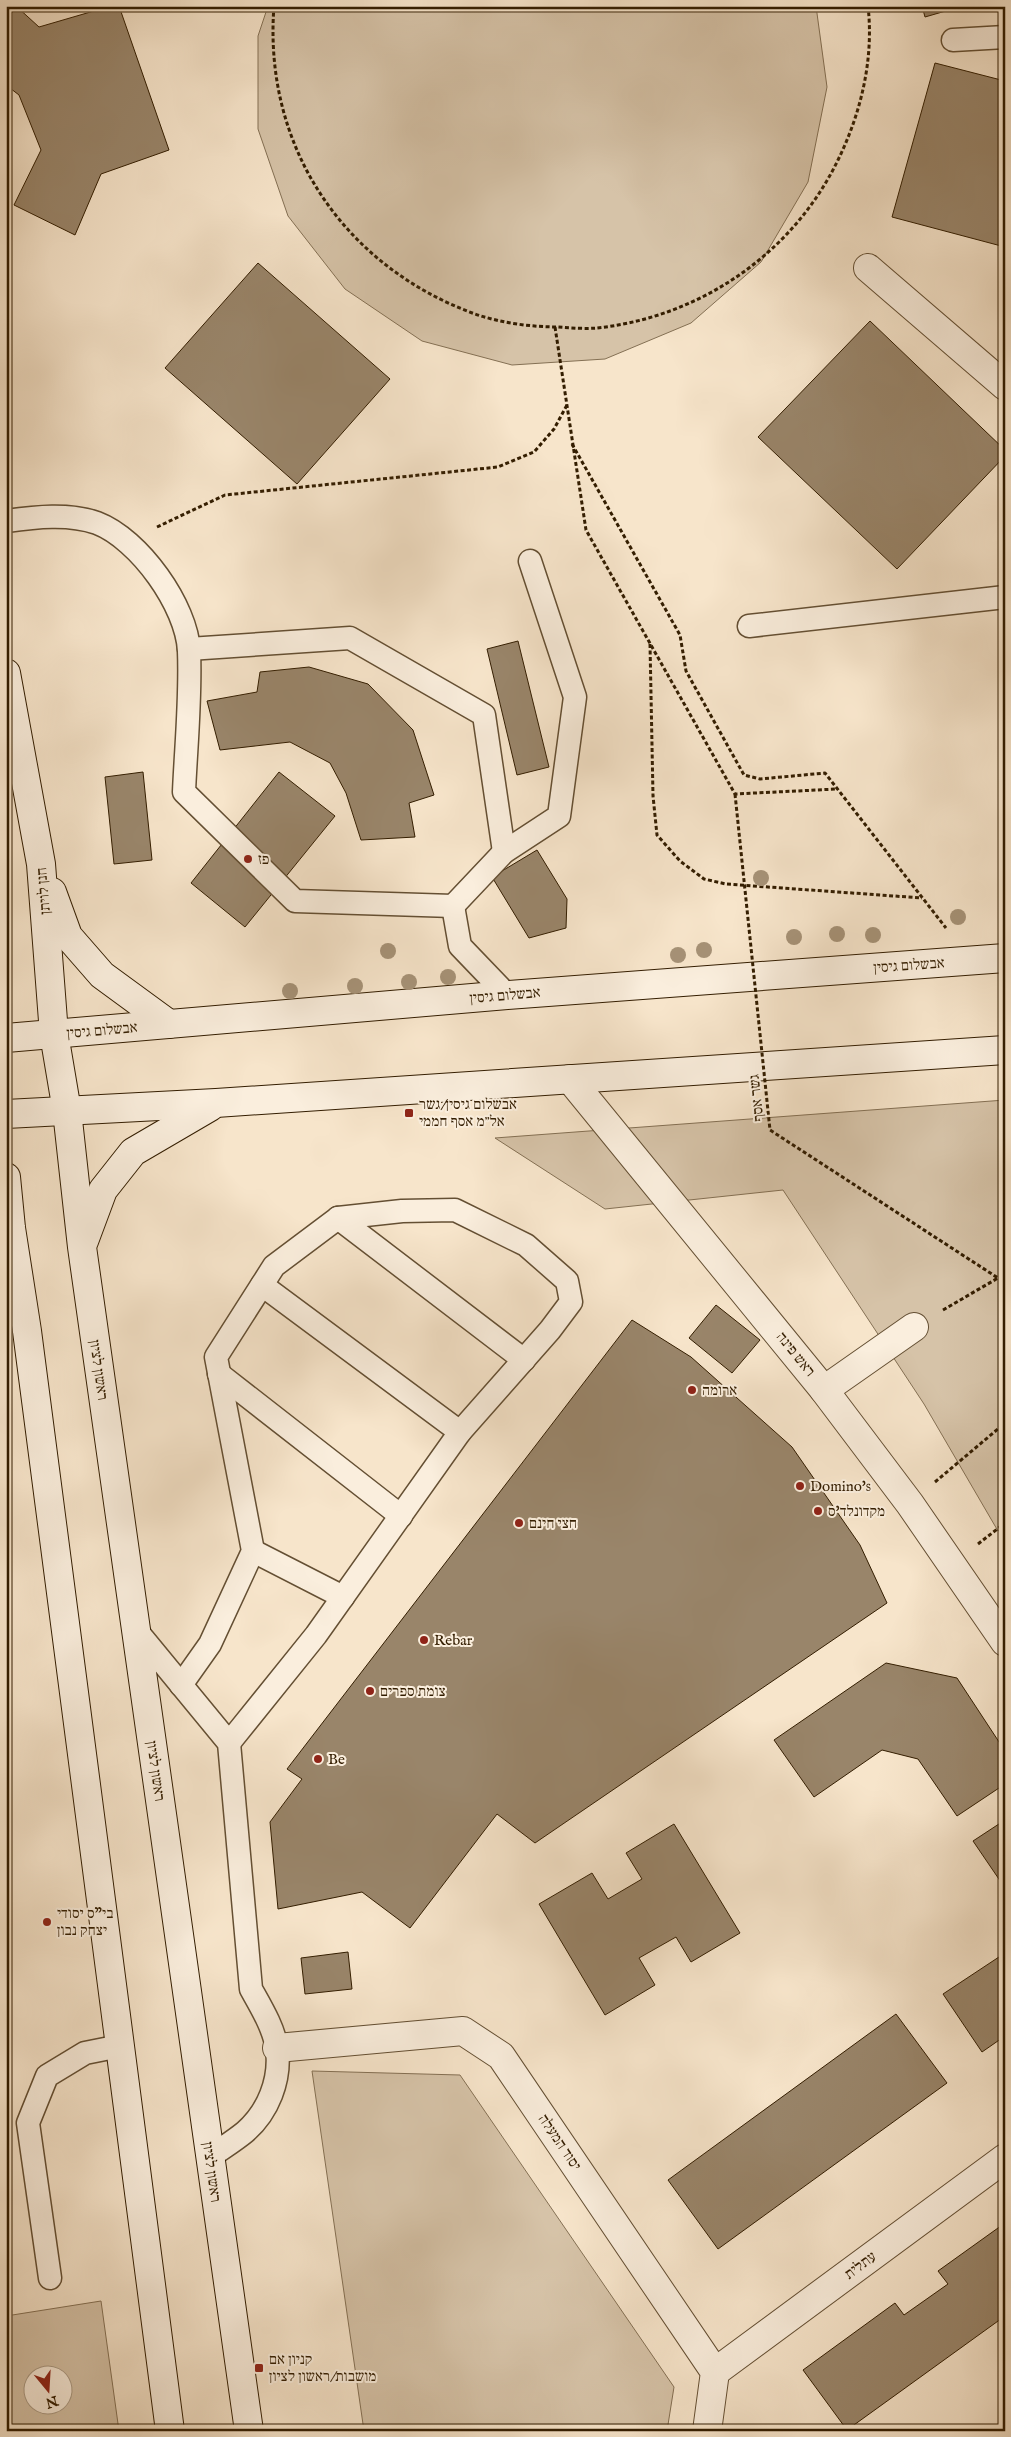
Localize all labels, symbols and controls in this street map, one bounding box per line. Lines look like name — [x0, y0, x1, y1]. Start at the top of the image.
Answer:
place label: פז — [258, 850, 269, 869]
marker: פז — [242, 853, 254, 865]
street label: חנן לויתן — [32, 867, 55, 915]
street label: אבשלום גיסין — [873, 954, 945, 977]
street label: אבשלום גיסין — [469, 983, 541, 1008]
street label: אבשלום גיסין — [66, 1018, 138, 1043]
street label: גשר אסף — [745, 1073, 768, 1123]
place label: אבשלום גיסין/גשר אל״מ אסף חממי — [419, 1095, 517, 1131]
marker: אבשלום גיסין/גשר אל״מ אסף חממי — [403, 1107, 415, 1119]
street label: ראש פינה — [772, 1328, 819, 1381]
street label: ראשון לציון — [85, 1338, 112, 1402]
place label: ארומה — [702, 1381, 737, 1400]
marker: ארומה — [686, 1384, 698, 1396]
place label: Domino's — [810, 1477, 871, 1496]
marker: Domino's — [794, 1480, 806, 1492]
place label: מקדונלד'ס — [828, 1502, 885, 1521]
marker: מקדונלד'ס — [812, 1505, 824, 1517]
place label: חצי חינם — [529, 1514, 577, 1533]
marker: חצי חינם — [513, 1517, 525, 1529]
place label: Rebar — [434, 1631, 473, 1650]
marker: Rebar — [418, 1634, 430, 1646]
place label: צומת ספרים — [380, 1682, 446, 1701]
marker: צומת ספרים — [364, 1685, 376, 1697]
street label: ראשון לציון — [142, 1739, 169, 1803]
place label: Be — [328, 1750, 345, 1769]
marker: Be — [312, 1753, 324, 1765]
place label: בי"ס יסודי יצחק נבון — [57, 1904, 113, 1940]
marker: בי"ס יסודי יצחק נבון — [41, 1916, 53, 1928]
street label: יסוד המעלה — [534, 2110, 585, 2174]
street label: ראשון לציון — [198, 2140, 225, 2204]
street label: עתלית — [840, 2247, 880, 2284]
place label: קניון אם מושבות/ראשון לציון — [269, 2350, 376, 2386]
marker: קניון אם מושבות/ראשון לציון — [253, 2362, 265, 2374]
north arrow — [22, 2364, 72, 2414]
text: N — [43, 2391, 61, 2412]

